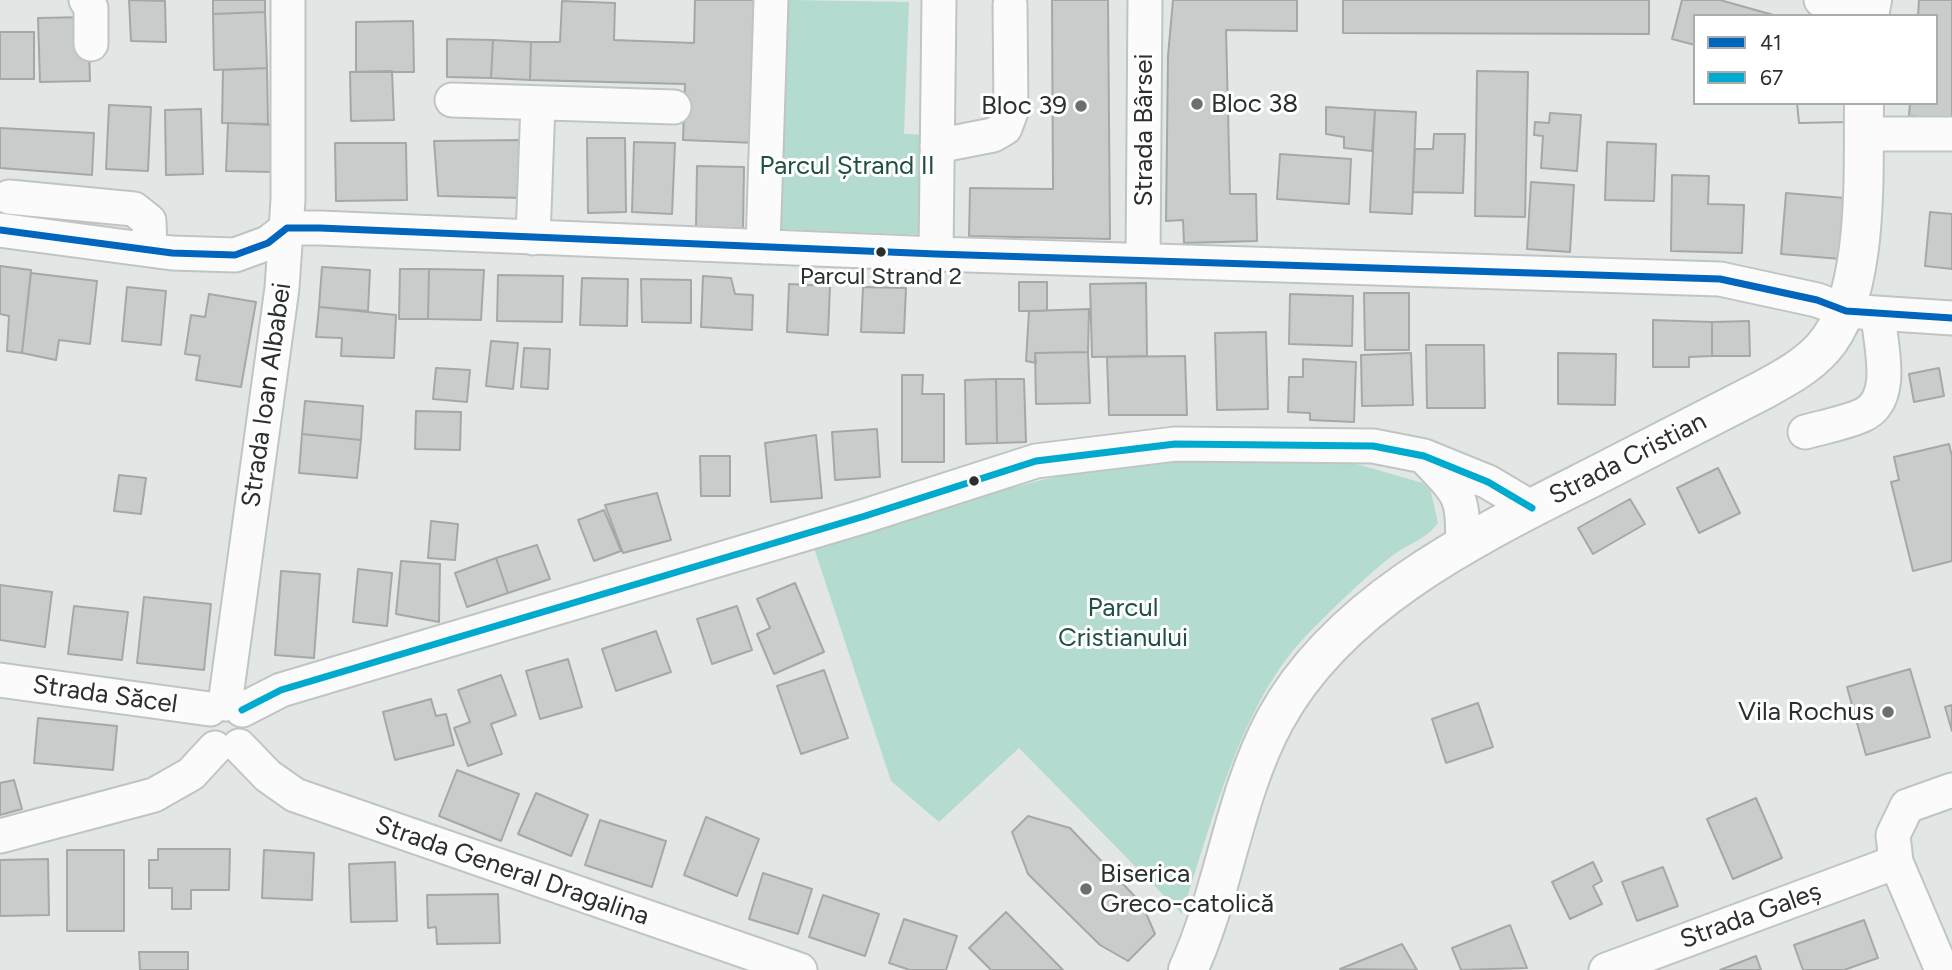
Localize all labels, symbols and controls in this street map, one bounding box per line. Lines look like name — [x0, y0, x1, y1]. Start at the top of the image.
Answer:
legend — [1693, 14, 1938, 105]
text: 41 — [1760, 30, 1782, 55]
street label: Strada Bârsei — [1128, 53, 1160, 207]
text: 67 — [1760, 65, 1783, 90]
place label: Bloc 38 — [1211, 88, 1298, 120]
place label: Bloc 39 — [981, 90, 1067, 122]
marker: Bloc 38 — [1189, 96, 1205, 112]
marker: Bloc 39 — [1073, 98, 1089, 114]
park label: Parcul Ștrand II — [759, 150, 935, 182]
marker: Parcul Strand 2 — [874, 245, 888, 259]
place label: Parcul Strand 2 — [800, 263, 962, 291]
street label: Strada Ioan Albabei — [236, 281, 298, 509]
street label: Strada Cristian — [1544, 406, 1712, 512]
unlabelled marker — [967, 474, 981, 488]
park label: Parcul Cristianului — [1058, 592, 1188, 654]
street label: Strada Săcel — [31, 669, 179, 721]
place label: Vila Rochus — [1738, 696, 1874, 728]
marker: Vila Rochus — [1880, 704, 1896, 720]
street label: Strada General Dragalina — [371, 809, 653, 933]
place label: Biserica Greco-catolică — [1100, 858, 1274, 920]
street label: Strada Galeș — [1676, 876, 1826, 956]
marker: Biserica Greco-catolică — [1078, 881, 1094, 897]

